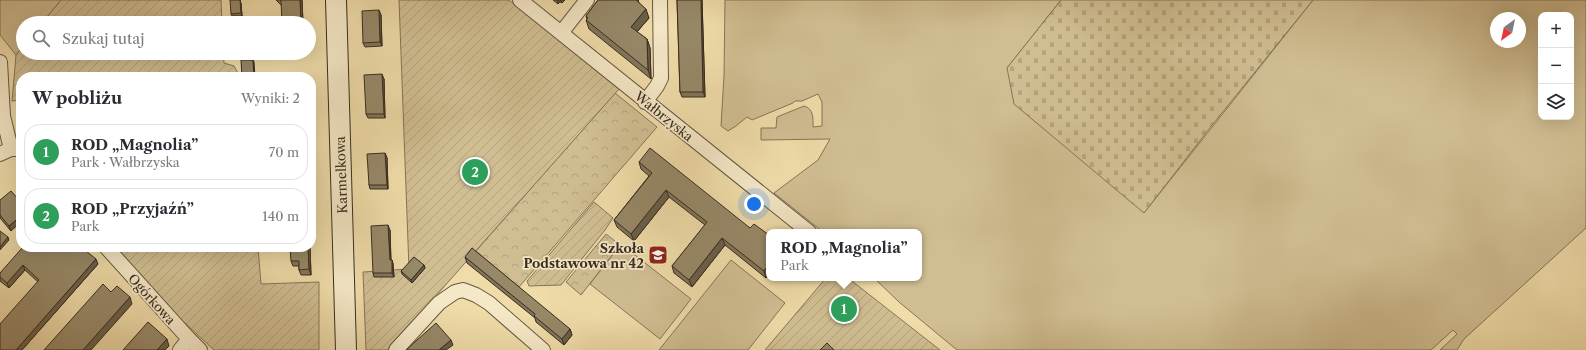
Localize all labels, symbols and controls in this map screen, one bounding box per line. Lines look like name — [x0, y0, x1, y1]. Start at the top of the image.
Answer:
north arrow — [1490, 12, 1526, 48]
map controls — [1538, 12, 1574, 120]
button: + — [1538, 12, 1574, 48]
search box — [16, 16, 316, 60]
icon: search — [30, 27, 52, 49]
text: Szukaj tutaj — [62, 29, 144, 48]
button: − — [1538, 48, 1574, 84]
button: layers — [1538, 84, 1574, 120]
street label: Wałbrzyska — [631, 87, 697, 145]
text: W pobliżu — [32, 88, 122, 108]
text: Wyniki: 2 — [241, 90, 300, 106]
text: ROD „Magnolia” — [71, 135, 199, 154]
street label: Karmelkowa — [332, 136, 350, 214]
text: 1 — [43, 144, 49, 160]
text: 70 m — [269, 144, 299, 160]
text: Park · Wałbrzyska — [71, 154, 180, 170]
pin: 2 — [462, 157, 488, 187]
your location — [744, 194, 764, 214]
text: ROD „Przyjaźń” — [71, 199, 194, 218]
text: 2 — [42, 208, 50, 224]
text: 140 m — [262, 208, 299, 224]
text: Park — [71, 218, 99, 234]
popup — [766, 229, 922, 281]
text: ROD „Magnolia” — [780, 238, 908, 257]
place label: Szkoła Podstawowa nr 42 — [523, 240, 644, 271]
school or university icon: Szkoła Podstawowa nr 42 — [647, 244, 669, 266]
text: Park — [780, 257, 809, 273]
street label: Ogórkowa — [125, 270, 179, 328]
pin: 1 — [831, 294, 857, 324]

